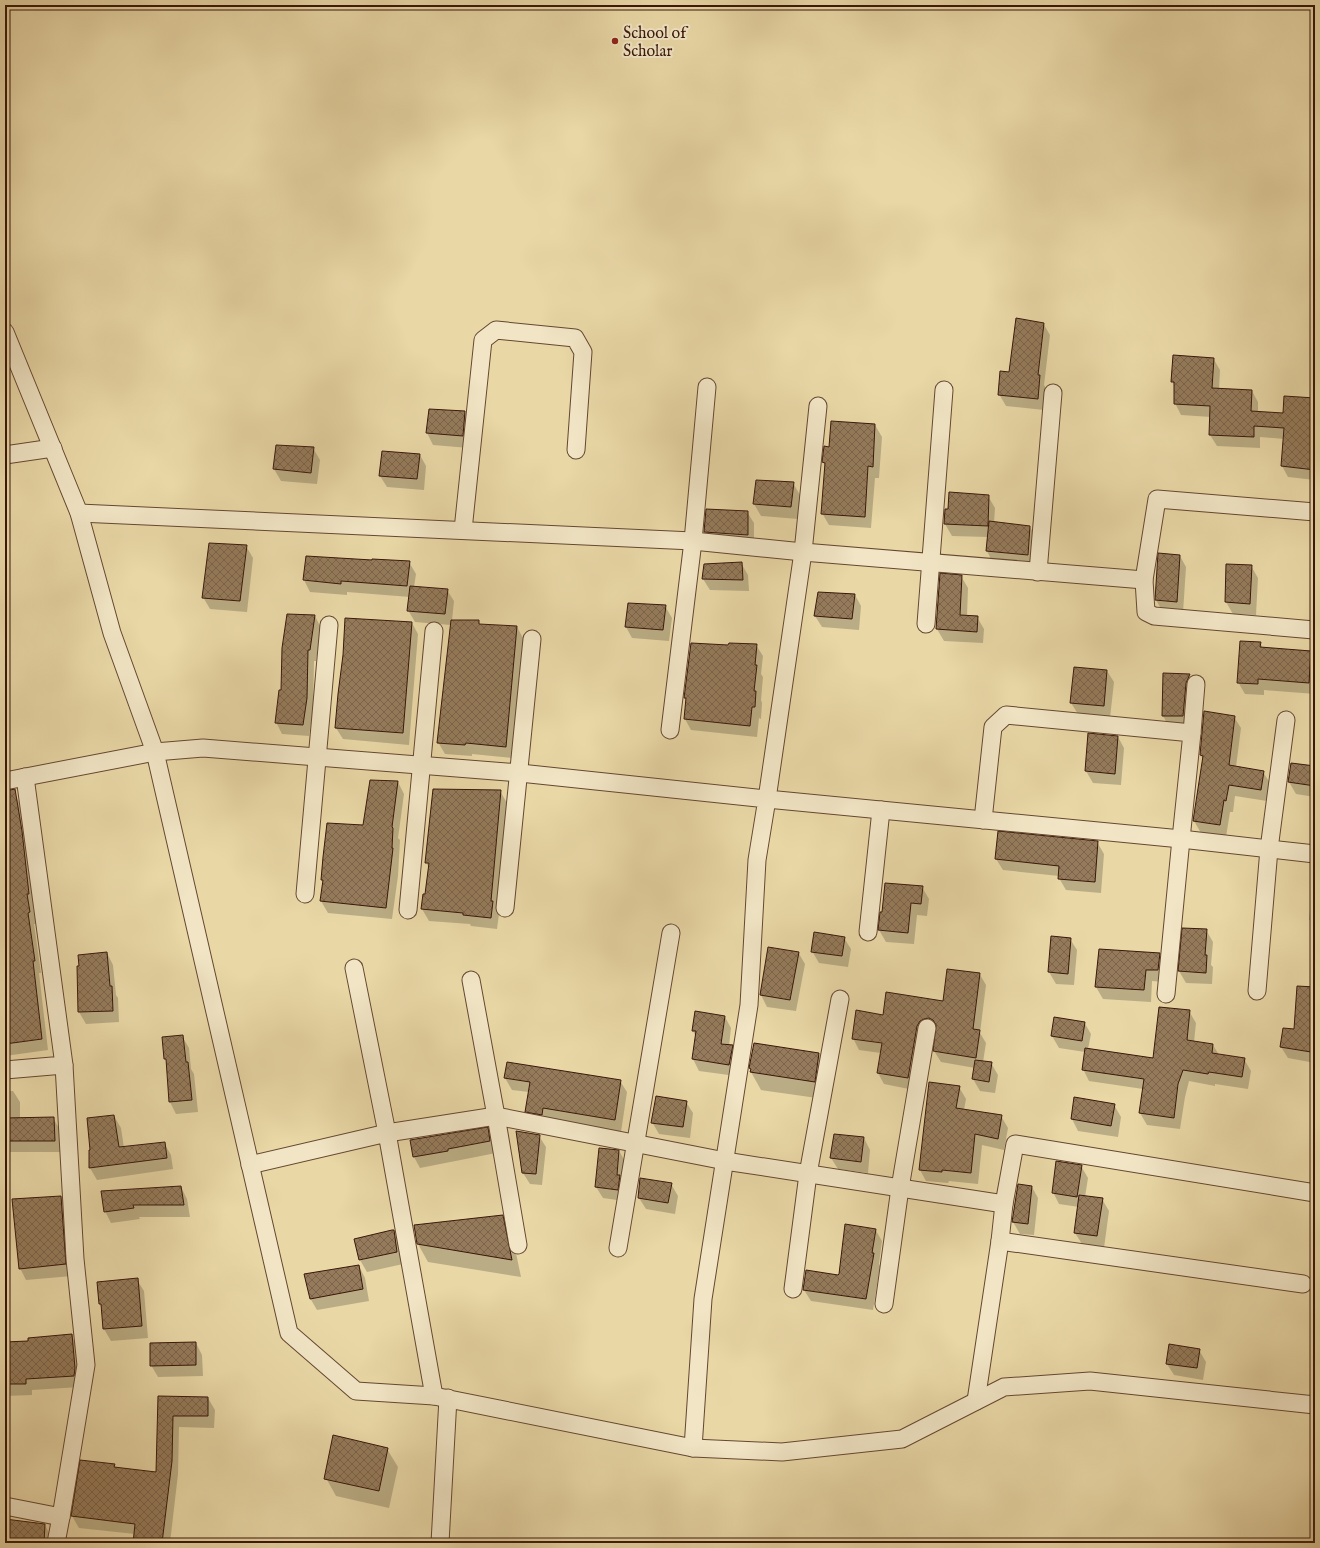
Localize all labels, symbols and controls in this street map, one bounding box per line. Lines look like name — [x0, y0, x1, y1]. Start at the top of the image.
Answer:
place label: School of Scholar — [623, 24, 689, 62]
marker: School of Scholar — [610, 36, 620, 46]

